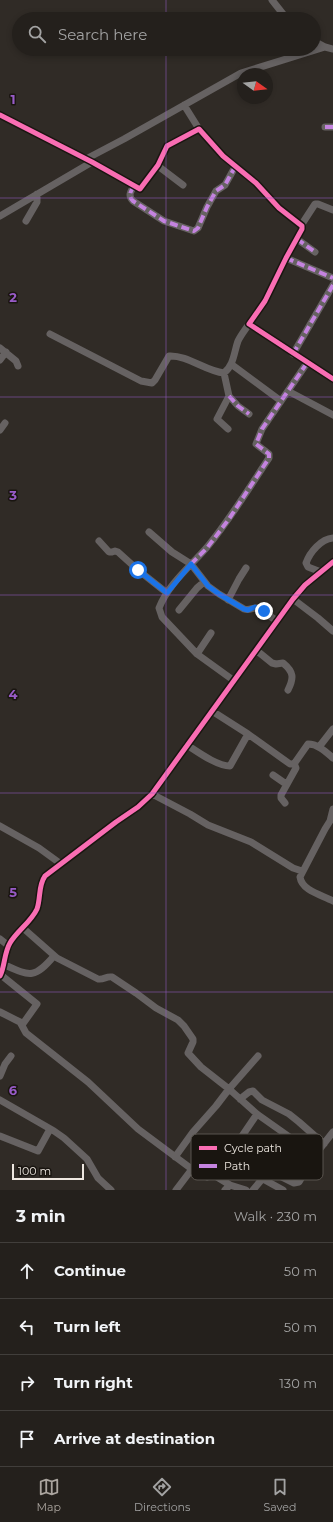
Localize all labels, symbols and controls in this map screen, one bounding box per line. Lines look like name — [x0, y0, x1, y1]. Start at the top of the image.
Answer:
search box — [12, 12, 321, 56]
icon: search — [26, 23, 48, 45]
text: Search here — [58, 25, 147, 44]
north arrow — [237, 68, 273, 104]
text: 1 — [10, 91, 16, 107]
text: 2 — [9, 289, 17, 305]
text: 3 — [8, 487, 17, 503]
route start — [129, 561, 147, 579]
route end — [255, 602, 273, 620]
text: 4 — [9, 686, 18, 702]
text: 5 — [9, 884, 17, 900]
text: 6 — [9, 1082, 18, 1098]
legend — [191, 1134, 323, 1180]
text: Cycle path — [224, 1141, 282, 1155]
text: Path — [224, 1159, 250, 1173]
scale bar — [12, 1162, 84, 1181]
text: 100 m — [18, 1164, 51, 1178]
text: 3 min — [16, 1206, 66, 1226]
text: Walk · 230 m — [234, 1208, 317, 1224]
icon: ahead — [16, 1260, 38, 1282]
text: Continue — [54, 1261, 126, 1280]
text: 50 m — [284, 1263, 317, 1279]
icon: left — [16, 1316, 38, 1338]
text: Turn left — [54, 1317, 121, 1336]
text: 50 m — [284, 1319, 317, 1335]
icon: right — [16, 1372, 38, 1394]
text: Turn right — [54, 1373, 133, 1392]
text: 130 m — [279, 1375, 317, 1391]
icon: arrive — [16, 1428, 38, 1450]
text: Arrive at destination — [54, 1429, 215, 1448]
tab: Map — [37, 1476, 61, 1514]
tab: Directions — [134, 1476, 190, 1514]
tab: Saved — [263, 1476, 296, 1514]

